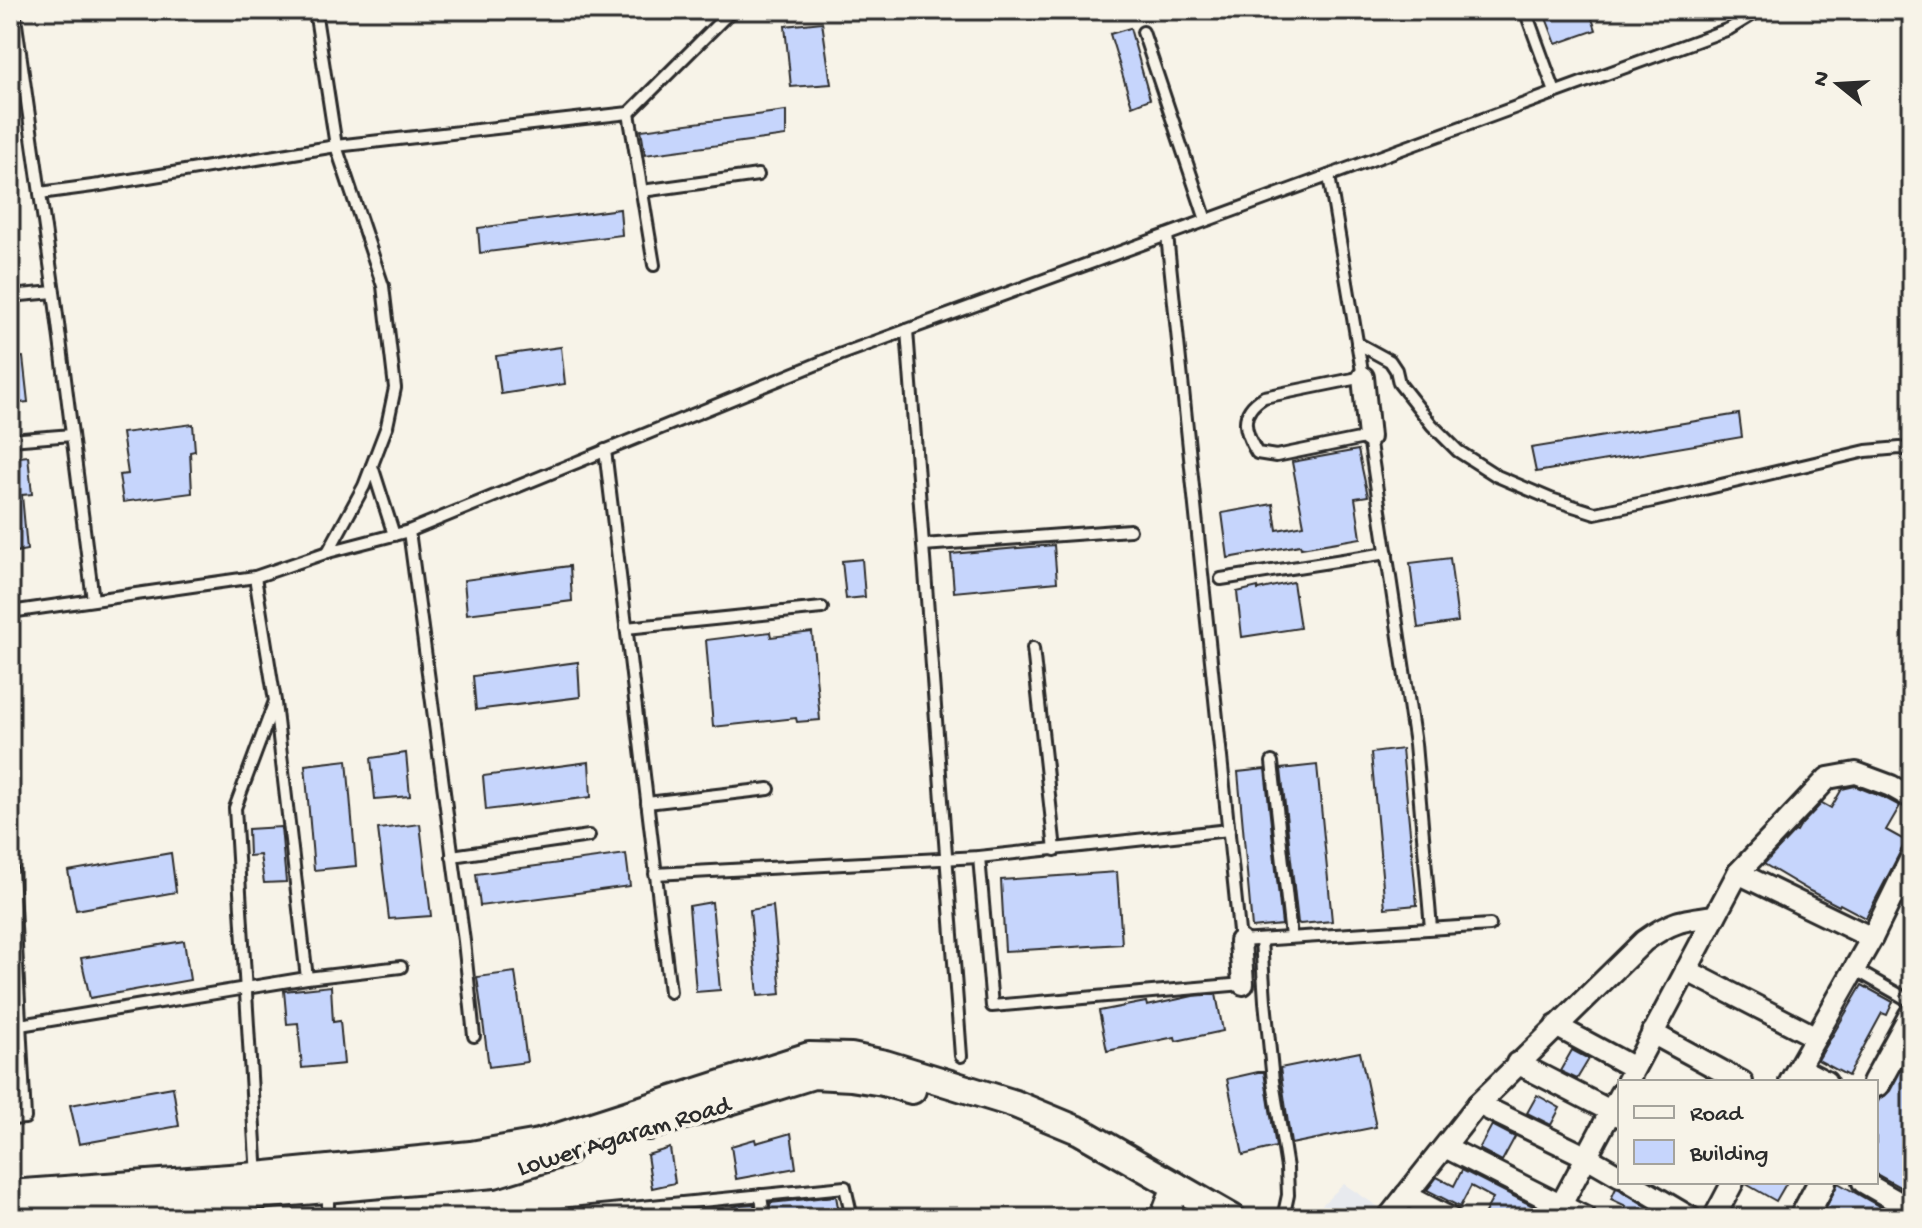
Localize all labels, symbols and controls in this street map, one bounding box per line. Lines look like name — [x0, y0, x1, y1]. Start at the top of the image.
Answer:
north arrow — [1798, 44, 1878, 124]
text: N — [1808, 68, 1837, 90]
legend — [1618, 1080, 1878, 1184]
street label: Lower Agaram Road — [514, 1091, 736, 1186]
text: Road — [1690, 1101, 1744, 1130]
text: Building — [1689, 1141, 1768, 1170]

